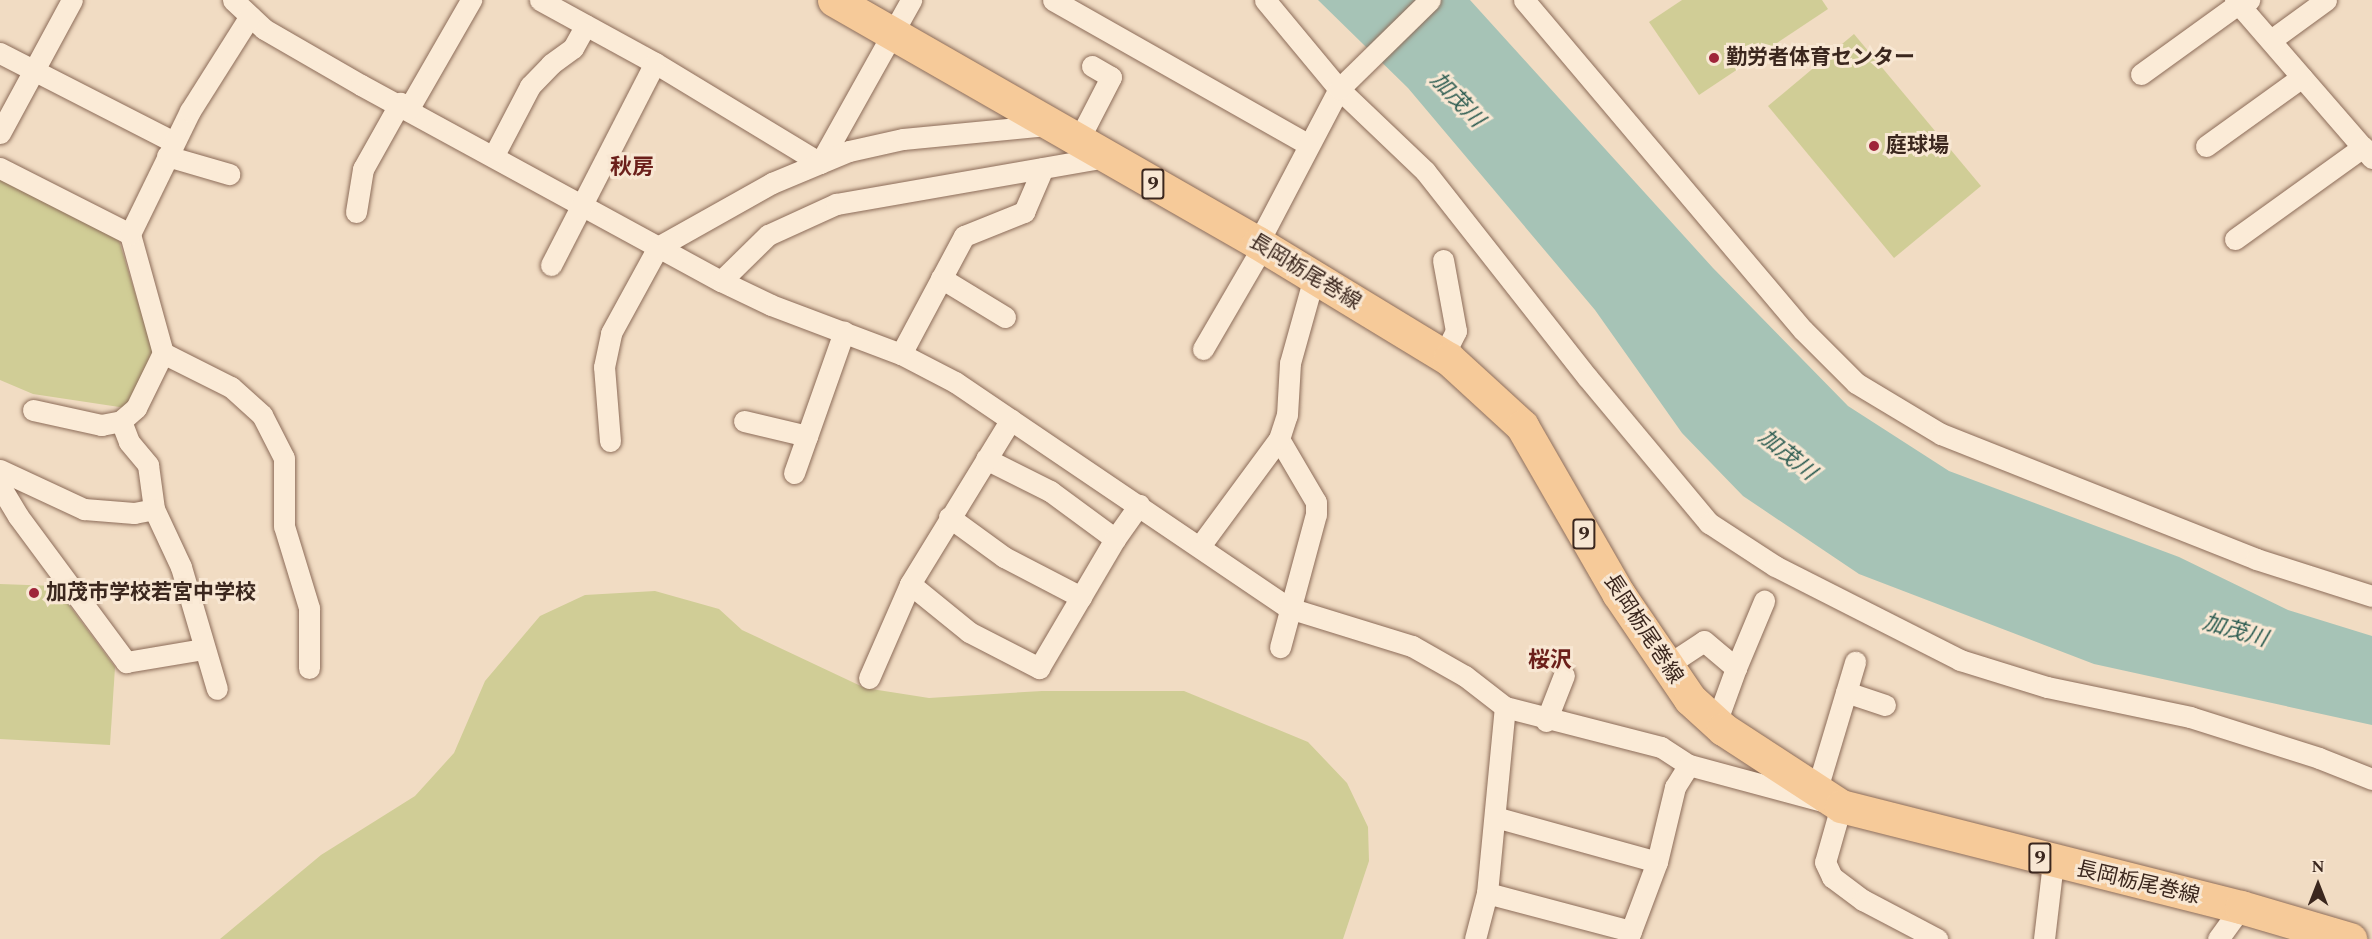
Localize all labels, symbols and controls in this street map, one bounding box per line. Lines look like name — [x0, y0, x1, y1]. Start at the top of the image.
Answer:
place label: 勤労者体育センター — [1726, 45, 1915, 71]
marker: 勤労者体育センター — [1707, 51, 1721, 65]
water label: 加茂川 — [1425, 67, 1489, 133]
place label: 庭球場 — [1886, 133, 1949, 159]
marker: 庭球場 — [1867, 139, 1881, 153]
district label: 秋房 — [610, 155, 654, 181]
road number: 9 — [1141, 167, 1165, 201]
street label: 長岡栃尾巻線 — [1245, 229, 1365, 315]
water label: 加茂川 — [1753, 424, 1821, 486]
road number: 9 — [1572, 517, 1596, 551]
street label: 長岡栃尾巻線 — [1598, 569, 1688, 689]
place label: 加茂市学校若宮中学校 — [46, 580, 256, 606]
marker: 加茂市学校若宮中学校 — [27, 586, 41, 600]
water label: 加茂川 — [2200, 609, 2270, 653]
district label: 桜沢 — [1528, 648, 1572, 674]
road number: 9 — [2028, 841, 2052, 875]
north arrow — [2288, 855, 2348, 915]
text: N — [2311, 855, 2325, 879]
street label: 長岡栃尾巻線 — [2074, 857, 2202, 909]

